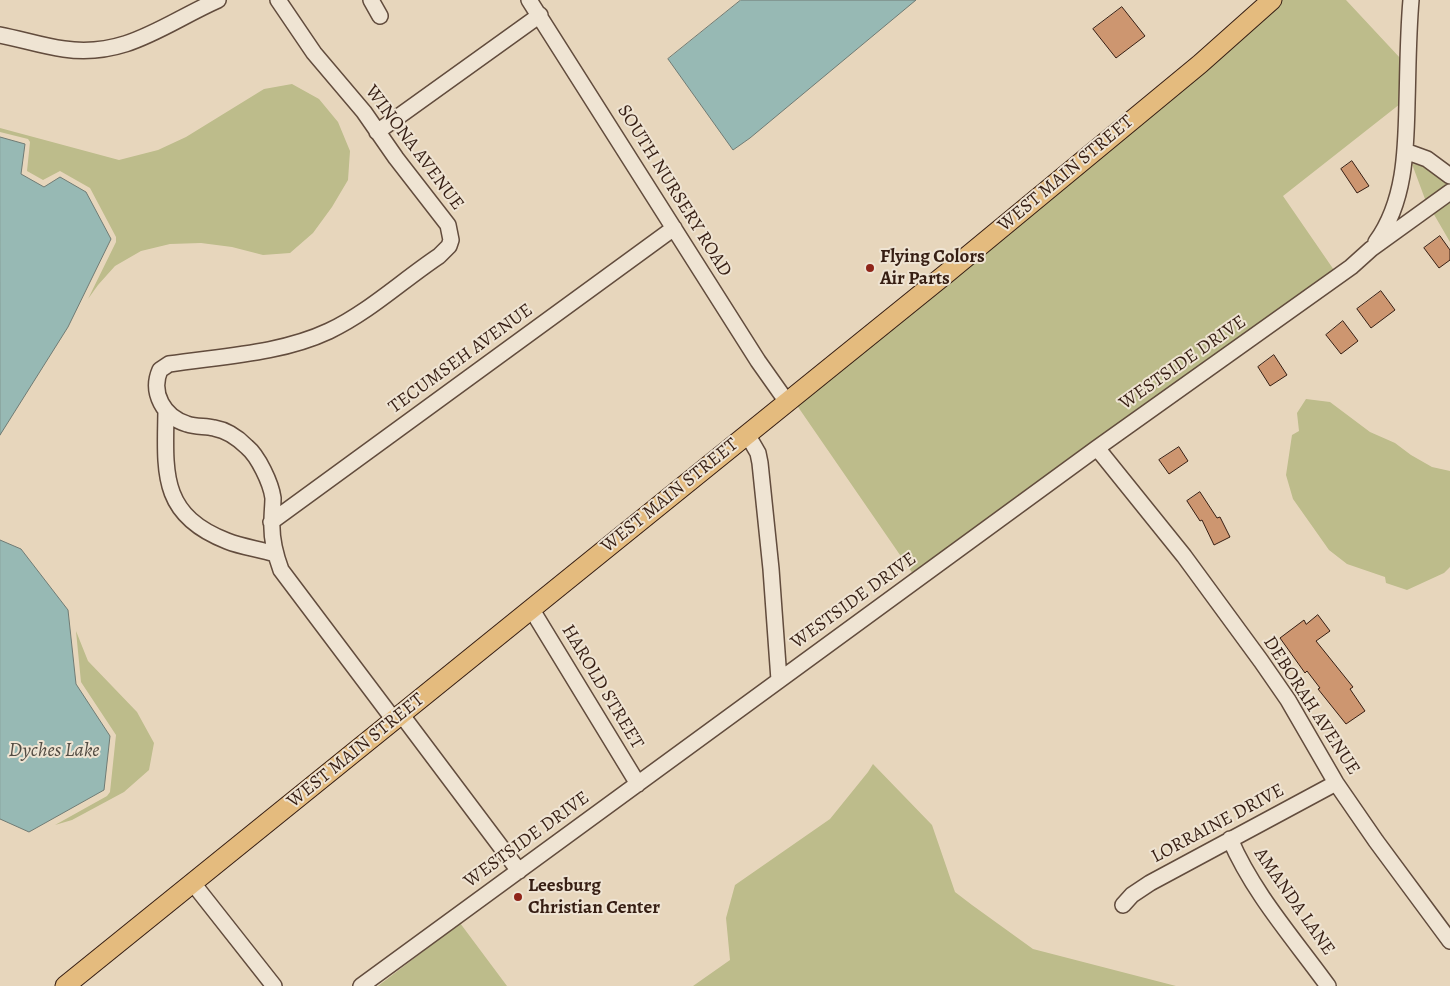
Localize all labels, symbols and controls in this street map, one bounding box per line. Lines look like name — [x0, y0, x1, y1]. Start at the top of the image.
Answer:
street label: WINONA AVENUE — [360, 81, 468, 215]
street label: SOUTH NURSERY ROAD — [612, 101, 736, 281]
street label: WEST MAIN STREET — [994, 111, 1138, 237]
place label: Flying Colors Air Parts — [880, 246, 985, 290]
marker: Flying Colors Air Parts — [864, 262, 876, 274]
street label: TECUMSEH AVENUE — [385, 299, 537, 419]
street label: WESTSIDE DRIVE — [1115, 311, 1251, 415]
street label: WEST MAIN STREET — [597, 434, 743, 558]
street label: WESTSIDE DRIVE — [787, 548, 921, 654]
street label: HAROLD STREET — [556, 621, 648, 753]
street label: DEBORAH AVENUE — [1258, 632, 1364, 780]
street label: WEST MAIN STREET — [283, 689, 429, 813]
water label: Dyches Lake — [9, 739, 99, 763]
street label: LORRAINE DRIVE — [1148, 779, 1288, 869]
street label: WESTSIDE DRIVE — [460, 787, 594, 893]
street label: AMANDA LANE — [1249, 844, 1339, 960]
place label: Leesburg Christian Center — [528, 875, 660, 919]
marker: Leesburg Christian Center — [512, 891, 524, 903]

